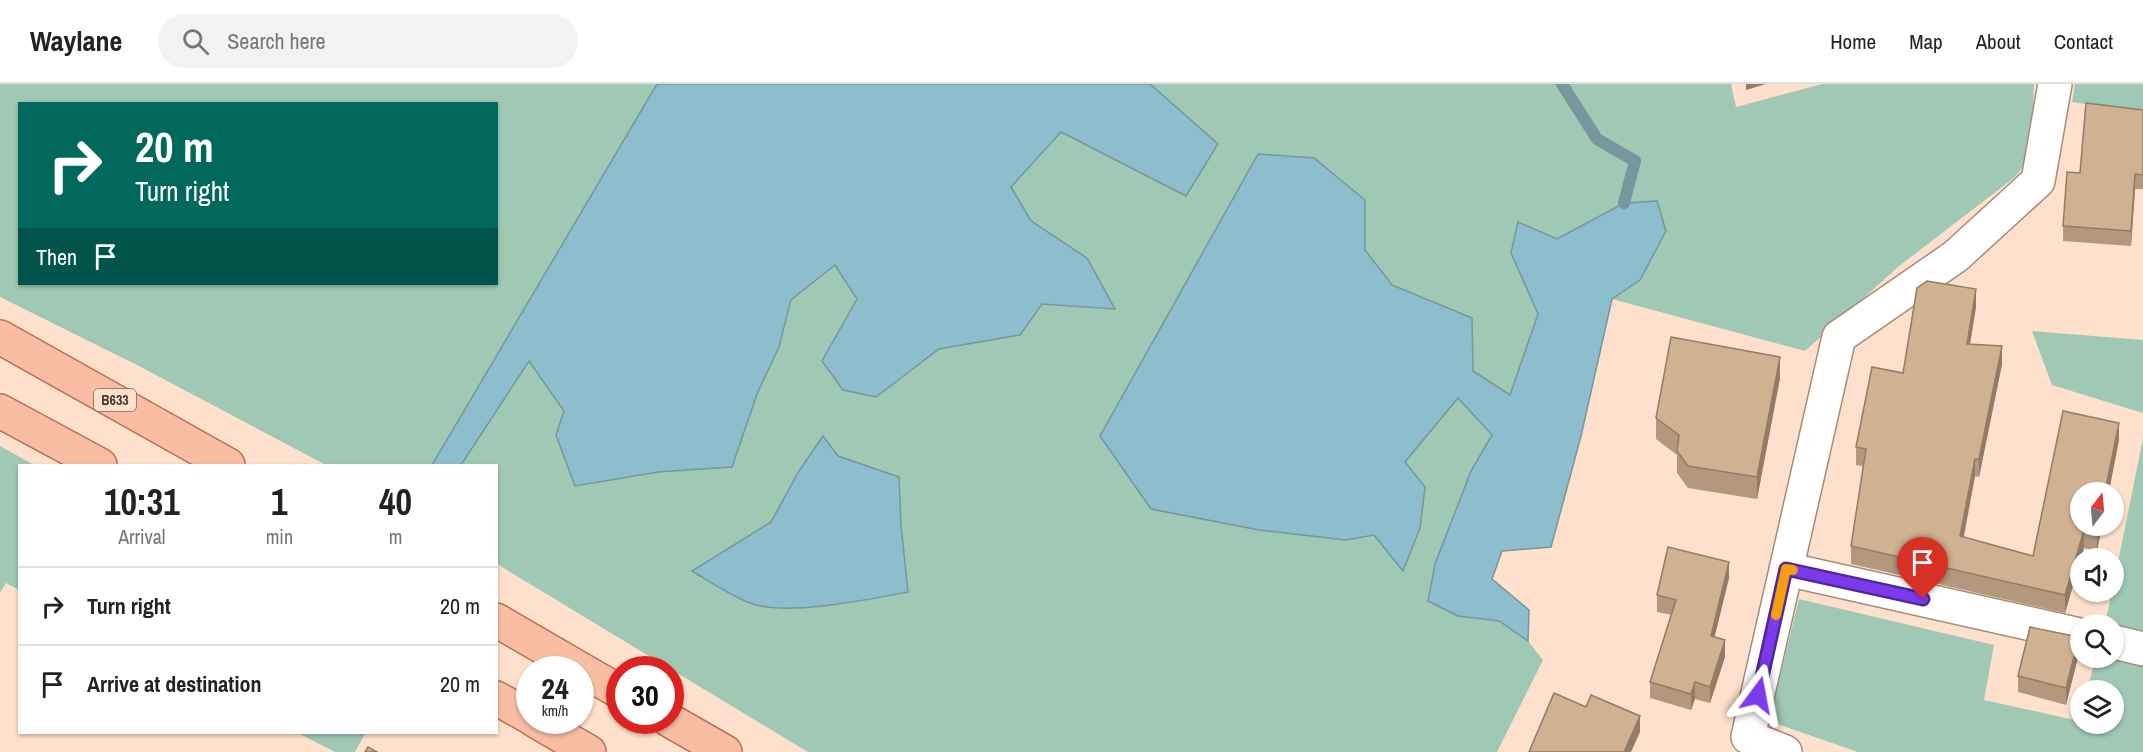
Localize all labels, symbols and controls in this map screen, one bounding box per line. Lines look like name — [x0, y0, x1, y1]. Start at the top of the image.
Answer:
search box — [158, 14, 578, 68]
text: Waylane — [30, 22, 122, 60]
icon: search — [179, 25, 212, 58]
text: Search here — [227, 26, 326, 56]
text: Home — [1830, 27, 1876, 56]
text: Map — [1909, 27, 1943, 56]
text: About — [1976, 27, 2021, 56]
text: Contact — [2054, 27, 2113, 56]
text: 20 m — [135, 119, 214, 175]
icon: right — [36, 126, 114, 204]
text: Turn right — [135, 173, 229, 209]
icon: arrive — [89, 240, 122, 273]
text: Then — [36, 242, 77, 272]
road number: B633 — [94, 389, 136, 411]
text: 10:31 — [104, 478, 180, 526]
text: 1 — [271, 478, 288, 526]
text: 40 — [379, 478, 412, 526]
north arrow — [2070, 482, 2124, 536]
map controls — [2070, 482, 2124, 734]
text: Arrival — [118, 523, 166, 550]
text: min — [266, 523, 293, 550]
text: m — [389, 523, 402, 550]
pin — [1897, 537, 1948, 599]
icon: arrive — [1906, 546, 1939, 579]
button: sound — [2070, 548, 2124, 602]
icon: right — [36, 590, 69, 623]
text: Turn right — [87, 591, 171, 621]
text: 20 m — [440, 591, 480, 621]
button: search — [2070, 614, 2124, 668]
speed limit sign: 30 — [606, 656, 684, 734]
position arrow — [1726, 663, 1790, 727]
icon: arrive — [36, 668, 69, 701]
text: 24 — [541, 668, 569, 708]
text: Arrive at destination — [87, 669, 261, 699]
text: 20 m — [440, 669, 480, 699]
button: layers — [2070, 680, 2124, 734]
text: km/h — [542, 700, 568, 721]

